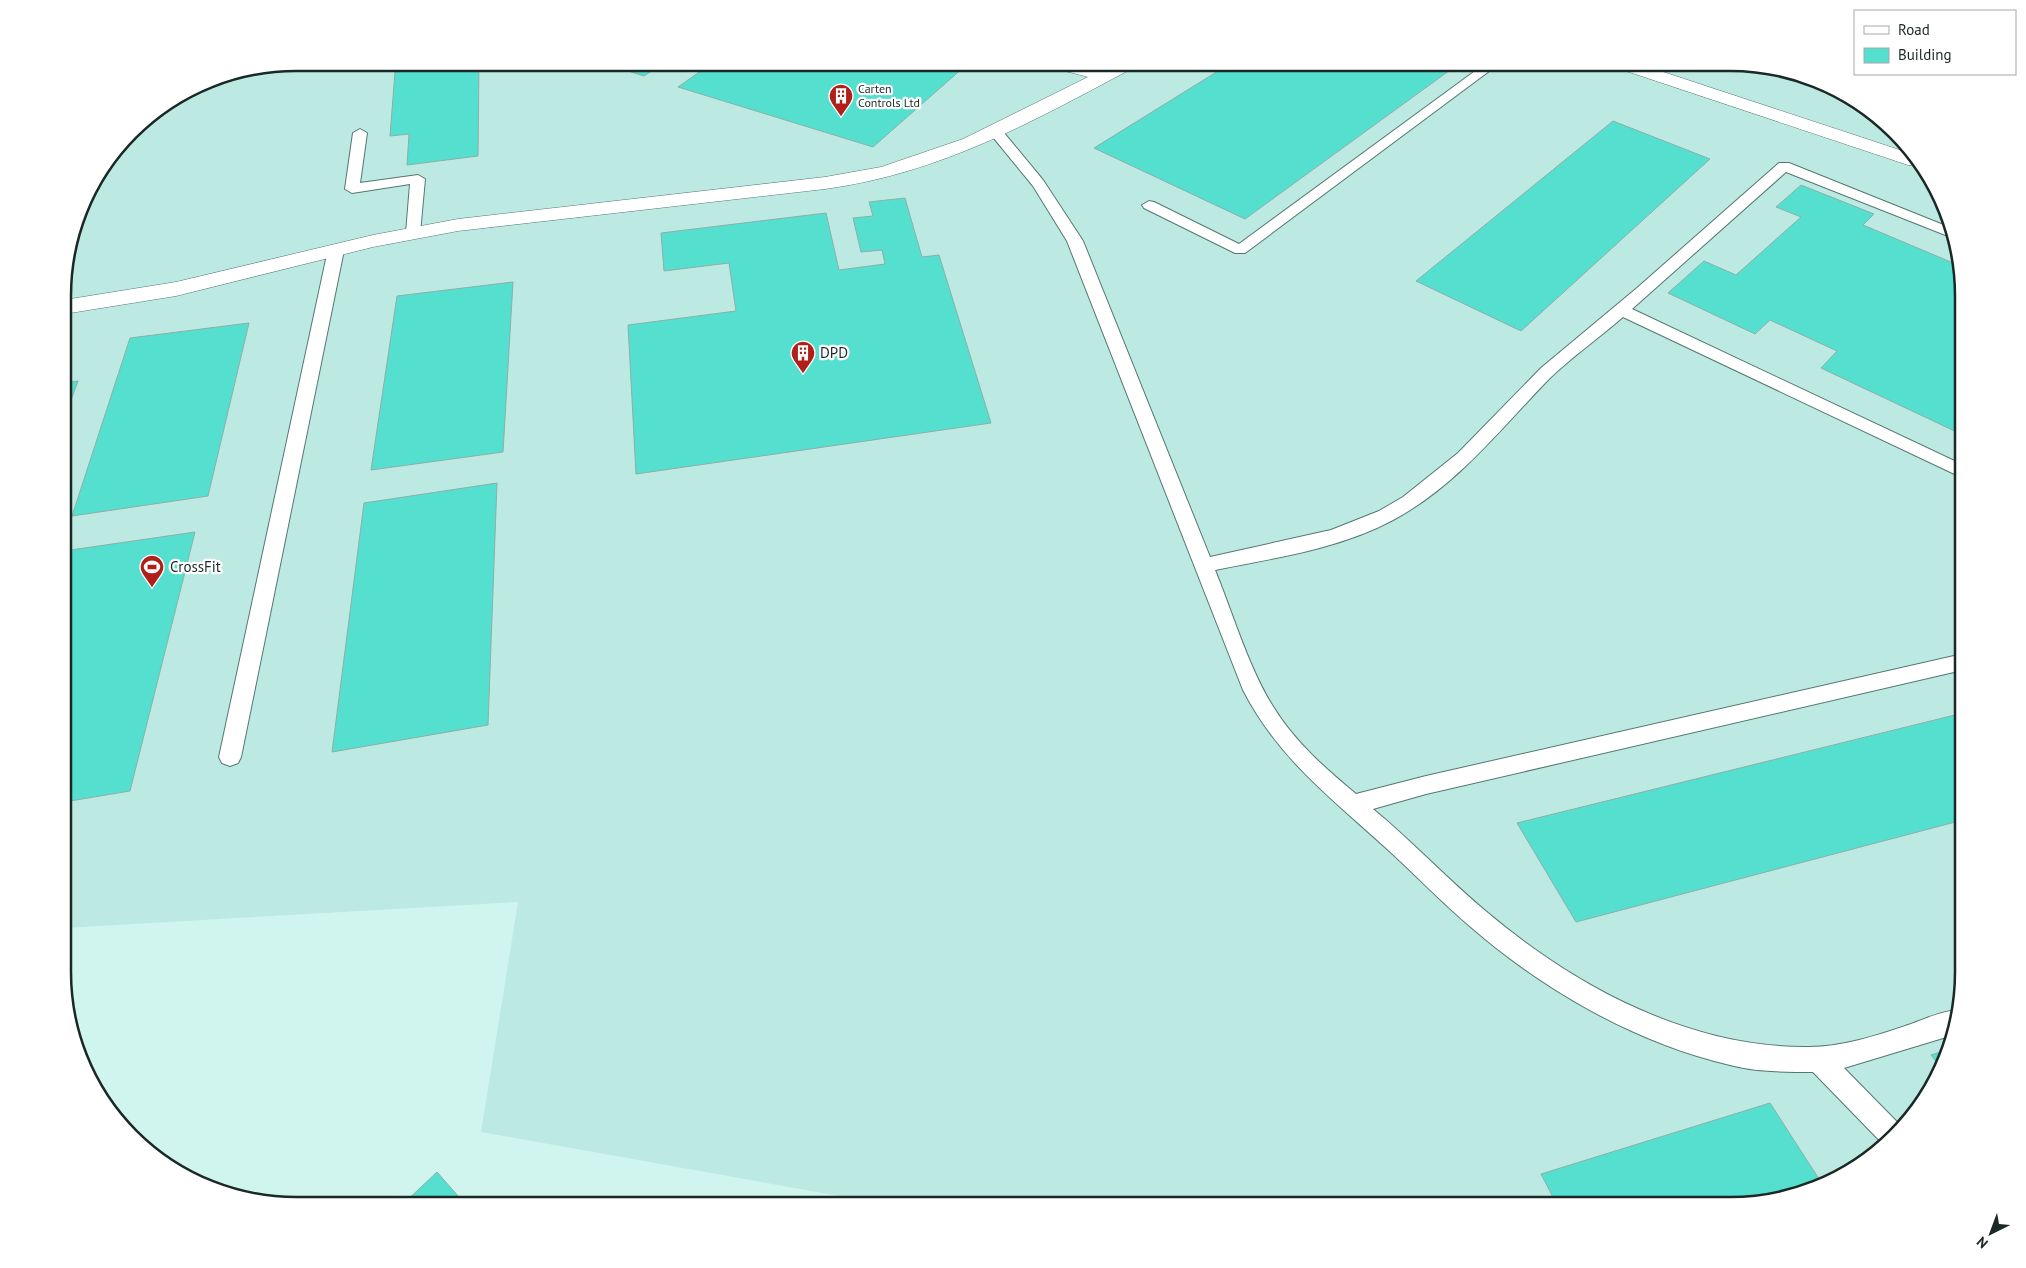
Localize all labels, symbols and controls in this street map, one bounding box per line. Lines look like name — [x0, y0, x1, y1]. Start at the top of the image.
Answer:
legend — [1854, 10, 2016, 75]
text: Road — [1898, 20, 1930, 39]
text: Building — [1898, 45, 1952, 64]
place label: Carten Controls Ltd — [858, 81, 920, 110]
building icon: Carten Controls Ltd — [828, 83, 854, 117]
building icon: DPD — [790, 340, 816, 374]
place label: DPD — [820, 343, 848, 362]
sports icon: CrossFit — [139, 554, 165, 588]
place label: CrossFit — [170, 557, 221, 576]
north arrow — [1966, 1208, 2016, 1258]
text: N — [1973, 1233, 1992, 1252]

